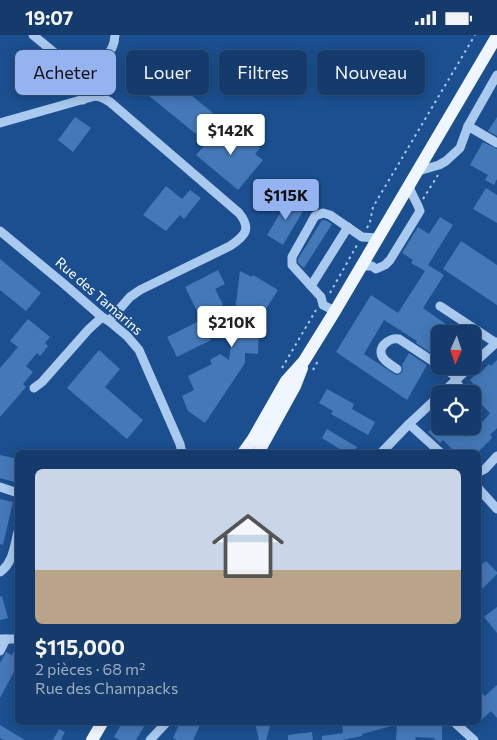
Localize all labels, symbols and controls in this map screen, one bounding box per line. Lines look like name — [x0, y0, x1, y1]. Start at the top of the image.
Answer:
text: 19:07 — [25, 6, 73, 29]
chip: Acheter — [15, 50, 116, 95]
chip: Louer — [126, 50, 209, 95]
chip: Filtres — [219, 50, 307, 95]
chip: Nouveau — [317, 50, 425, 95]
pin: $142K — [196, 113, 266, 156]
text: $142K — [208, 120, 254, 139]
pin: $115K — [251, 179, 321, 221]
text: $115K — [264, 185, 308, 204]
street label: Rue des Tamarins — [52, 253, 146, 338]
pin: $210K — [197, 305, 267, 348]
text: $210K — [208, 312, 256, 331]
north arrow — [431, 325, 481, 375]
map controls — [431, 325, 481, 435]
button: locate — [431, 385, 481, 435]
icon: home — [203, 501, 293, 591]
text: $115,000 — [35, 634, 125, 659]
text: 2 pièces · 68 m² — [35, 659, 145, 678]
text: Rue des Champacks — [35, 678, 178, 697]

